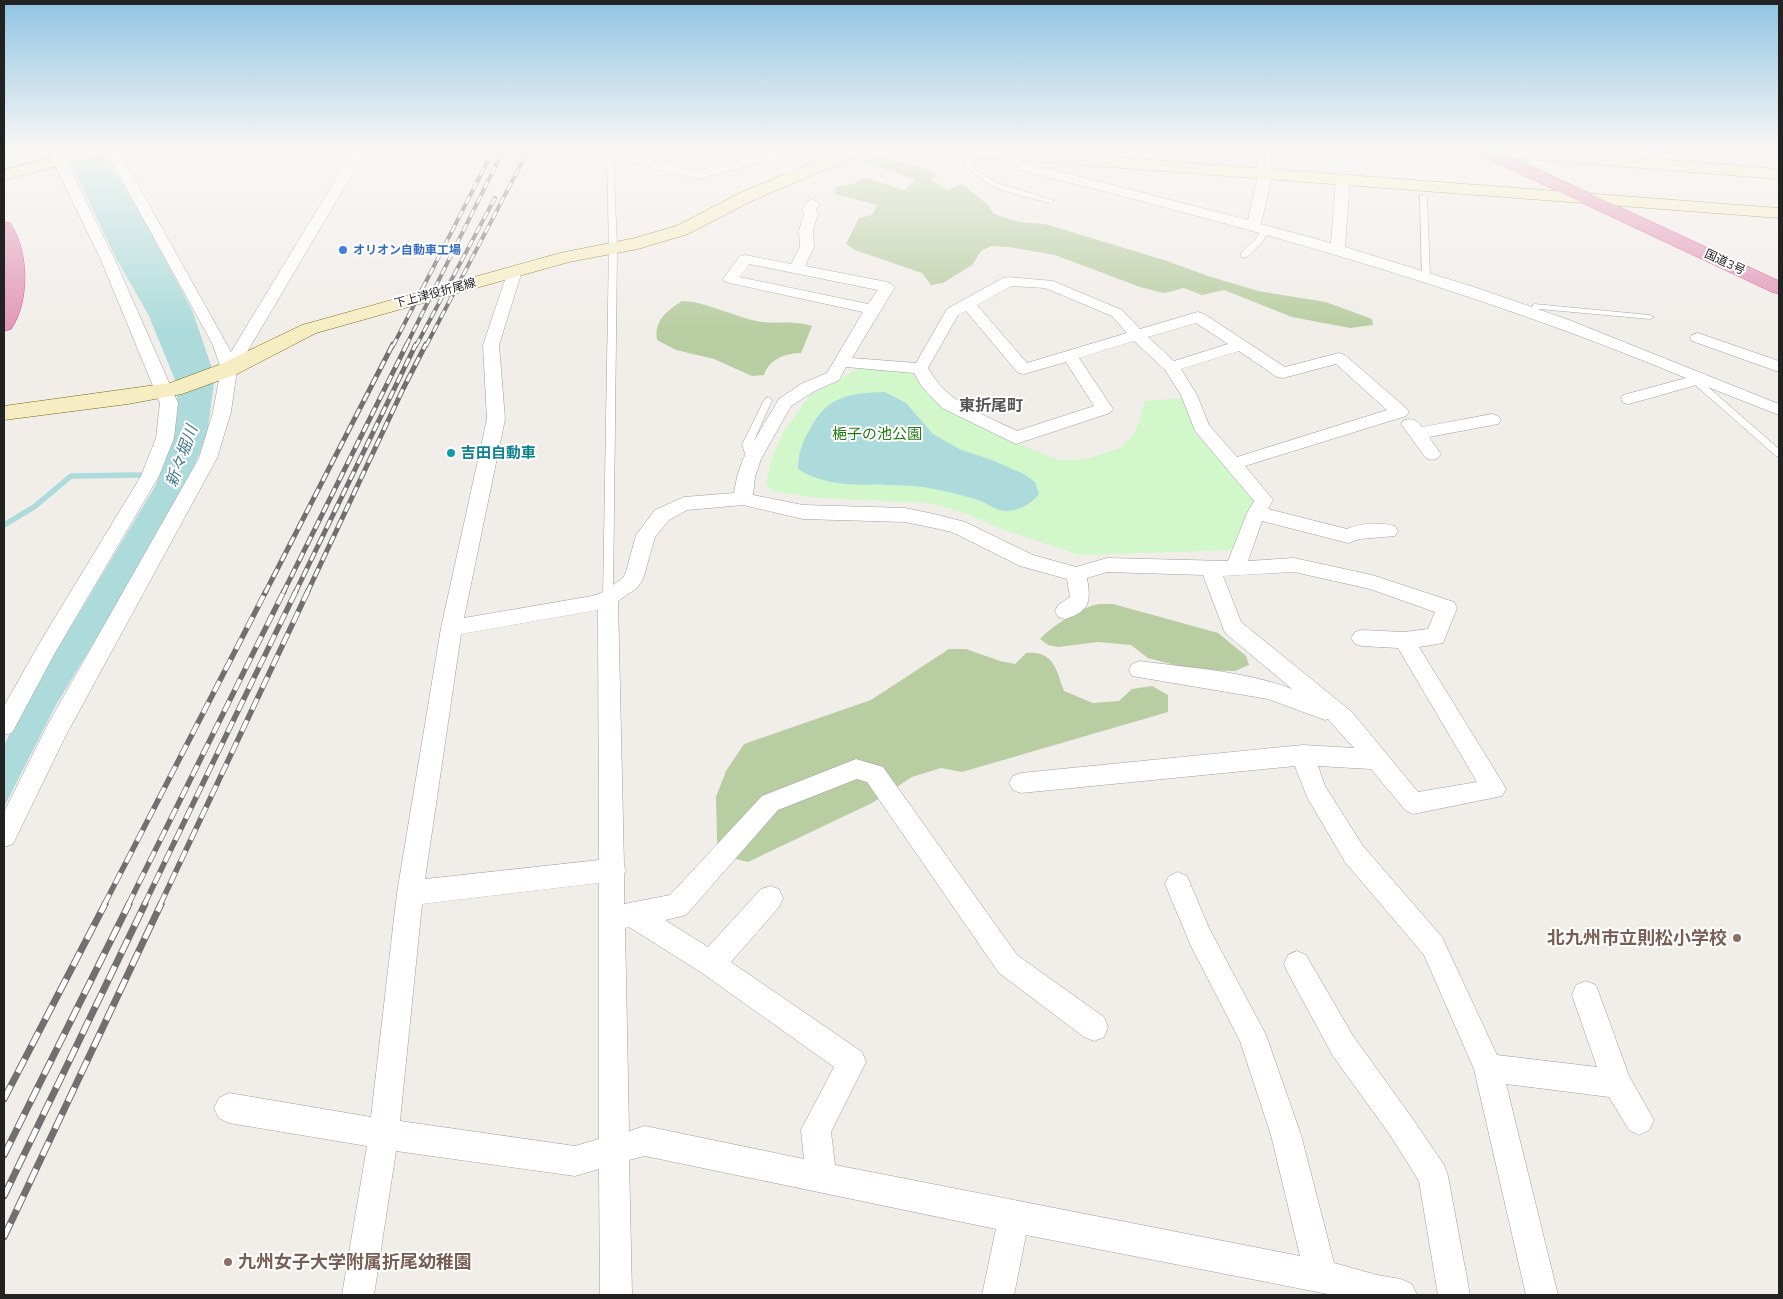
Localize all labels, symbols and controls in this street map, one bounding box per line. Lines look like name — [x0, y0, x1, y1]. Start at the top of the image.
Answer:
place label: オリオン自動車工場 — [353, 242, 461, 258]
marker: オリオン自動車工場 — [337, 244, 349, 256]
street label: 国道3号 — [1702, 246, 1748, 278]
street label: 下上津役折尾線 — [392, 274, 478, 312]
district label: 東折尾町 — [959, 395, 1023, 417]
water label: 新々堀川 — [161, 421, 204, 490]
park label: 梔子の池公園 — [832, 424, 922, 444]
place label: 吉田自動車 — [461, 443, 536, 463]
marker: 吉田自動車 — [445, 447, 457, 459]
place label: 北九州市立則松小学校 — [1547, 926, 1727, 950]
marker: 北九州市立則松小学校 — [1731, 932, 1743, 944]
place label: 九州女子大学附属折尾幼稚園 — [238, 1250, 472, 1274]
marker: 九州女子大学附属折尾幼稚園 — [222, 1256, 234, 1268]

